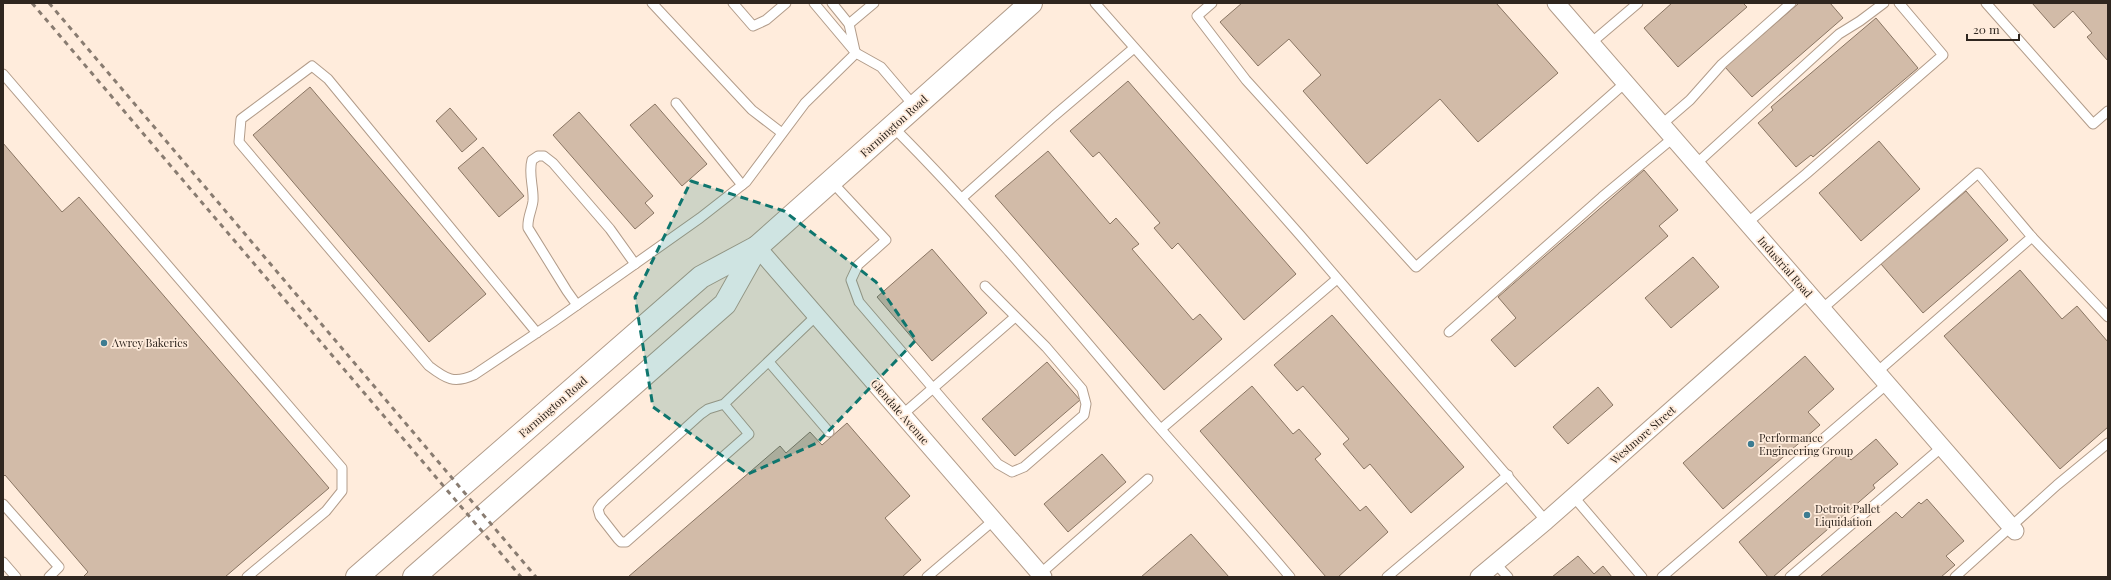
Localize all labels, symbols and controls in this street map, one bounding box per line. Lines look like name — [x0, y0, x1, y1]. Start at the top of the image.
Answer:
scale bar — [1967, 16, 2019, 42]
text: 20 m — [1973, 21, 2000, 37]
street label: Farmington Road — [857, 91, 931, 160]
street label: Industrial Road — [1755, 233, 1816, 301]
place label: Awrey Bakeries — [111, 335, 188, 350]
marker: Awrey Bakeries — [99, 338, 109, 348]
street label: Farmington Road — [515, 372, 590, 440]
street label: Glendale Avenue — [868, 376, 933, 448]
street label: Westmore Street — [1606, 402, 1679, 468]
place label: Performance Engineering Group — [1759, 430, 1853, 458]
marker: Performance Engineering Group — [1746, 439, 1756, 449]
place label: Detroit Pallet Liquidation — [1815, 501, 1880, 529]
marker: Detroit Pallet Liquidation — [1802, 510, 1812, 520]

